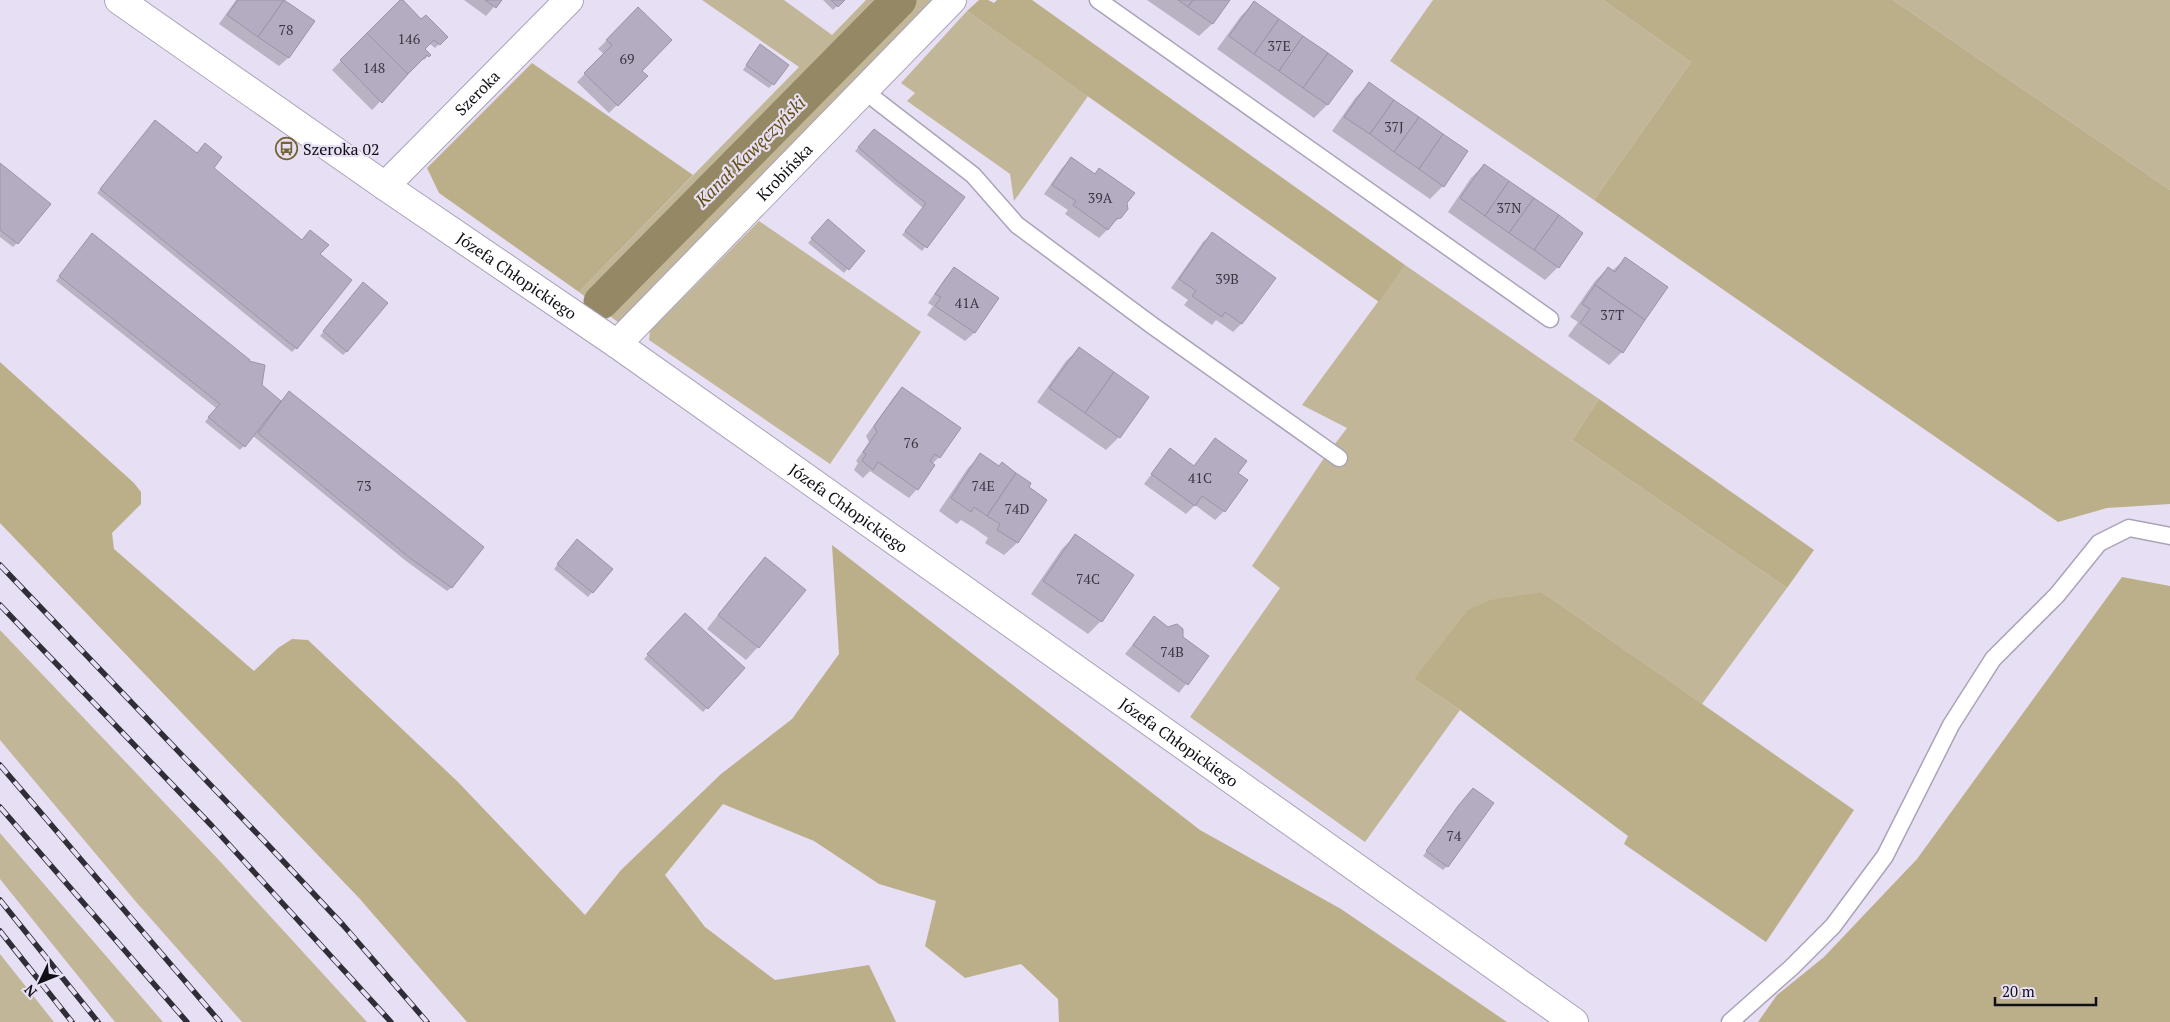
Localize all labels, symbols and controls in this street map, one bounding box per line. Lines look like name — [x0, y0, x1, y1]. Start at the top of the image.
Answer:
house number: 78 — [279, 20, 293, 39]
house number: 146 — [398, 29, 421, 48]
house number: 37E — [1267, 36, 1291, 55]
house number: 69 — [620, 49, 634, 68]
house number: 148 — [363, 58, 385, 77]
street label: Szeroka — [450, 65, 505, 120]
water label: Kanał Kawęczyński — [689, 91, 810, 212]
house number: 37J — [1384, 117, 1404, 136]
bus stop icon: Szeroka 02 — [275, 137, 299, 161]
place label: Szeroka 02 — [303, 138, 380, 160]
street label: Krobińska — [752, 139, 817, 205]
house number: 39A — [1088, 188, 1113, 207]
house number: 37N — [1496, 198, 1522, 217]
street label: Józefa Chłopickiego — [452, 227, 581, 325]
house number: 39B — [1215, 269, 1239, 288]
house number: 41A — [955, 293, 980, 312]
house number: 37T — [1600, 305, 1624, 324]
house number: 76 — [904, 433, 919, 452]
street label: Józefa Chłopickiego — [785, 458, 912, 558]
house number: 41C — [1188, 468, 1212, 487]
house number: 73 — [357, 476, 371, 495]
house number: 74E — [971, 476, 995, 495]
house number: 74D — [1005, 499, 1030, 518]
house number: 74C — [1076, 569, 1100, 588]
house number: 74B — [1160, 642, 1184, 661]
street label: Józefa Chłopickiego — [1115, 692, 1243, 792]
house number: 74 — [1447, 826, 1462, 845]
north arrow — [15, 957, 65, 1007]
scale bar — [1995, 974, 2096, 1006]
text: N — [19, 981, 41, 1002]
text: 20 m — [2002, 981, 2035, 1001]

